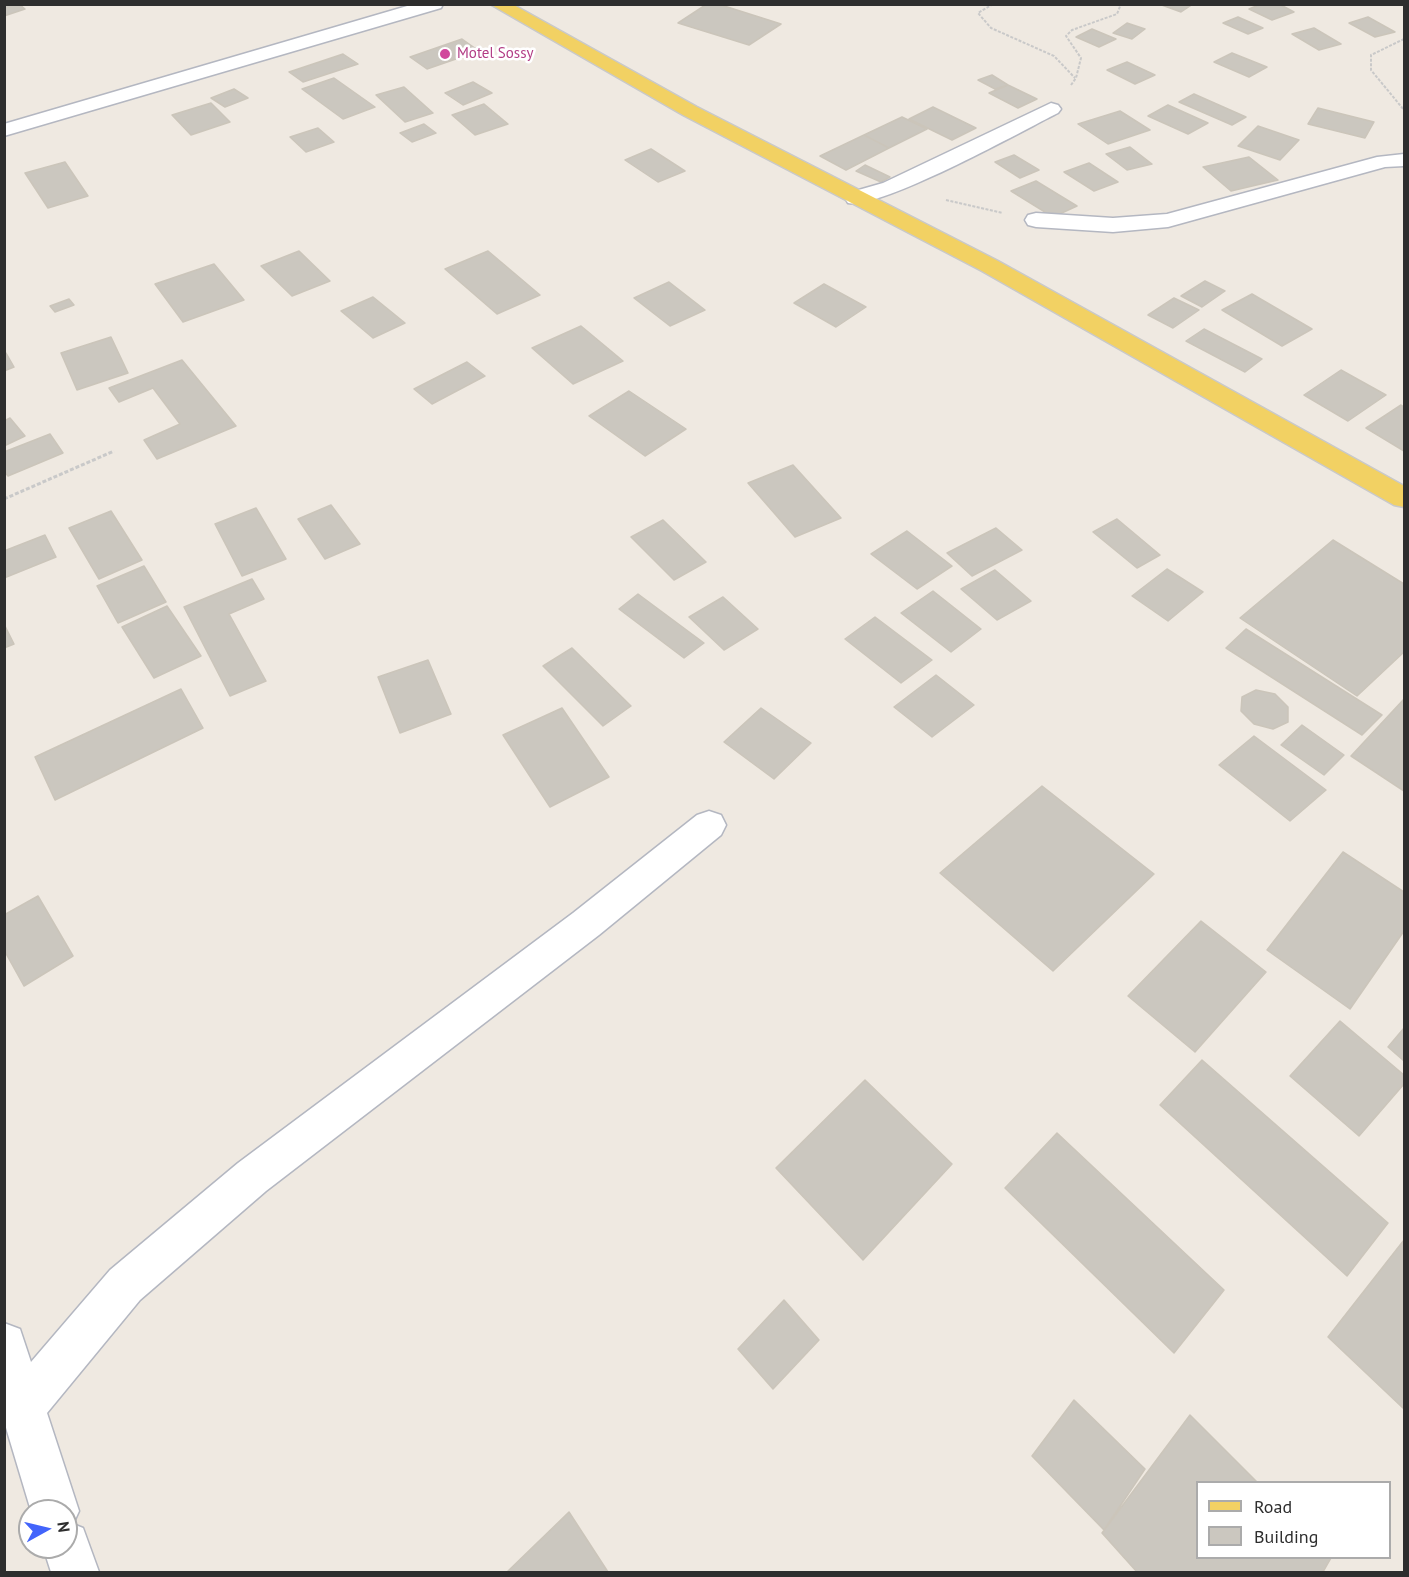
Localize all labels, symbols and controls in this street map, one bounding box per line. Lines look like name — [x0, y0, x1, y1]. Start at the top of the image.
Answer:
place label: Motel Sossy — [457, 45, 533, 63]
marker: Motel Sossy — [438, 47, 452, 61]
legend — [1196, 1481, 1391, 1559]
text: Road — [1254, 1495, 1292, 1518]
north arrow — [18, 1499, 78, 1559]
text: N — [53, 1520, 74, 1533]
text: Building — [1254, 1525, 1318, 1548]

